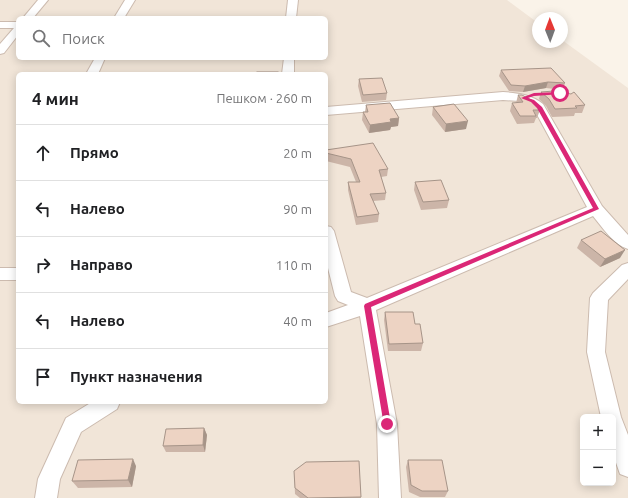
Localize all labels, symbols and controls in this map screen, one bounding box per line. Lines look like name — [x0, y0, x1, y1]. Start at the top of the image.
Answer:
north arrow — [532, 12, 568, 48]
search box — [16, 16, 328, 60]
icon: search — [30, 27, 52, 49]
text: Поиск — [62, 30, 105, 47]
route start — [551, 84, 569, 102]
text: 4 мин — [32, 89, 79, 108]
text: Пешком · 260 m — [216, 91, 312, 105]
icon: ahead — [32, 142, 54, 164]
text: Прямо — [70, 144, 119, 161]
text: 20 m — [283, 146, 312, 160]
icon: left — [32, 198, 54, 220]
text: Налево — [70, 200, 125, 217]
text: 90 m — [283, 202, 312, 216]
icon: right — [32, 254, 54, 276]
text: Направо — [70, 256, 133, 273]
text: 110 m — [276, 258, 312, 272]
icon: left — [32, 310, 54, 332]
text: Налево — [70, 312, 125, 329]
text: 40 m — [283, 314, 312, 328]
icon: arrive — [32, 366, 54, 388]
text: Пункт назначения — [70, 368, 203, 385]
map controls — [580, 414, 616, 486]
button: + — [580, 414, 616, 450]
route end — [378, 415, 396, 433]
button: − — [580, 450, 616, 486]

